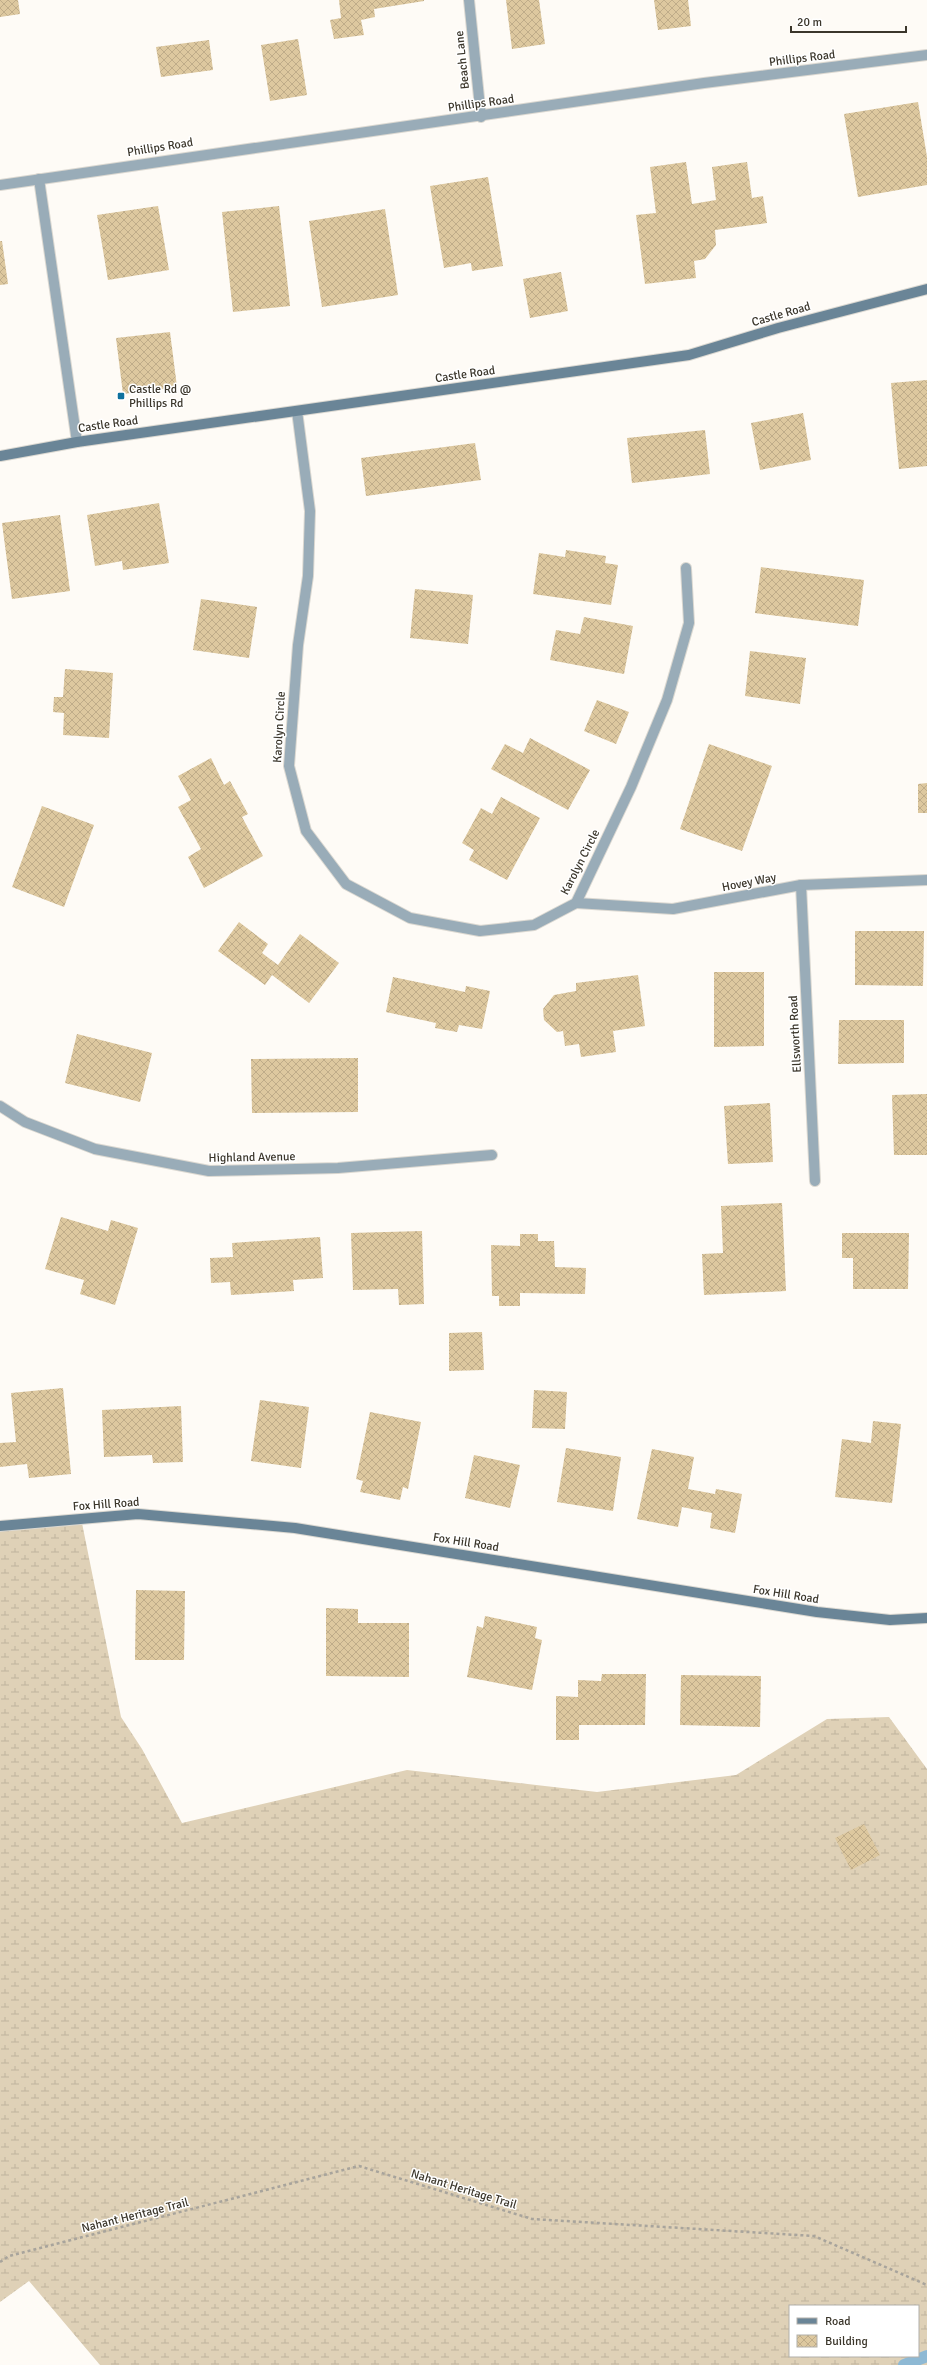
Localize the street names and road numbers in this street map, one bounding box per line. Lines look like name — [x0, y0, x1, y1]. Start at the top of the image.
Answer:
street label: Beach Lane — [452, 30, 473, 90]
street label: Phillips Road — [768, 47, 836, 70]
street label: Phillips Road — [447, 91, 515, 116]
street label: Phillips Road — [126, 135, 194, 160]
street label: Castle Road — [750, 299, 812, 330]
street label: Castle Road — [434, 363, 496, 386]
street label: Castle Road — [77, 413, 139, 436]
street label: Karolyn Circle — [270, 691, 289, 763]
street label: Karolyn Circle — [558, 827, 603, 898]
street label: Hovey Way — [721, 870, 778, 895]
street label: Ellsworth Road — [786, 995, 805, 1073]
street label: Highland Avenue — [208, 1149, 296, 1166]
street label: Fox Hill Road — [72, 1495, 140, 1514]
street label: Fox Hill Road — [432, 1530, 500, 1555]
street label: Fox Hill Road — [752, 1582, 820, 1607]
street label: Nahant Heritage Trail — [409, 2166, 519, 2213]
street label: Nahant Heritage Trail — [80, 2195, 191, 2236]

